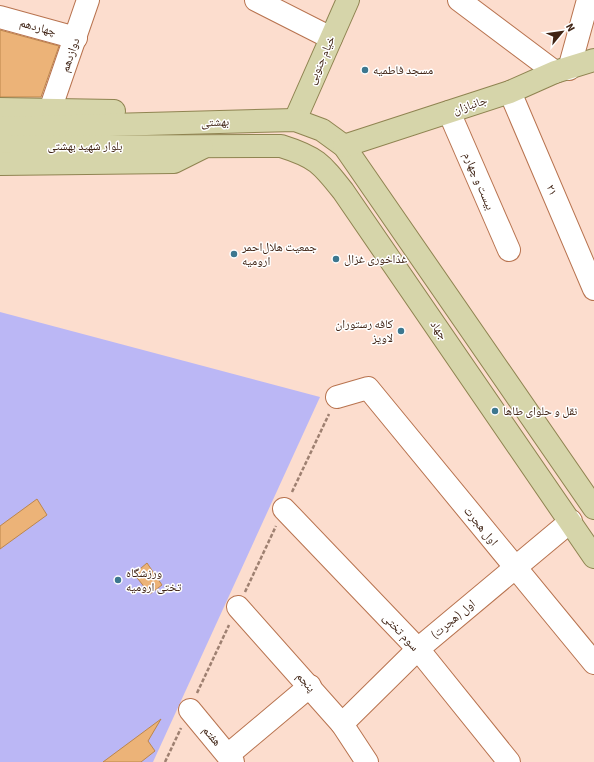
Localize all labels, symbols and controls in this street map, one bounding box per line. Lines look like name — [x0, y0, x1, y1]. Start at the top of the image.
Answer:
north arrow — [542, 12, 582, 52]
street label: چهاردهم — [18, 14, 58, 41]
text: N — [562, 21, 579, 34]
street label: خیام جنوبی — [303, 33, 340, 87]
street label: دوازدهم — [57, 36, 84, 75]
place label: مسجد فاطمیه — [373, 62, 433, 79]
marker: مسجد فاطمیه — [360, 65, 370, 75]
street label: جانبازان — [451, 92, 490, 119]
street label: بهشتی — [201, 114, 230, 131]
street label: بلوار شهید بهشتی — [47, 138, 123, 155]
street label: بیست و چهارم — [459, 150, 498, 213]
street label: ۲۱ — [542, 182, 561, 198]
place label: جمعیت هلال‌احمر ارومیه — [241, 239, 317, 270]
marker: جمعیت هلال‌احمر ارومیه — [229, 249, 239, 259]
place label: غذاخوری غزال — [344, 251, 407, 268]
marker: غذاخوری غزال — [331, 254, 341, 264]
place label: کافه رستوران لاویز — [335, 316, 393, 347]
street label: جهاد — [426, 317, 452, 344]
marker: کافه رستوران لاویز — [396, 326, 406, 336]
place label: نقل و حلوای طاها — [503, 403, 577, 420]
marker: نقل و حلوای طاها — [490, 406, 500, 416]
street label: اول هجرت — [459, 503, 502, 550]
place label: ورزشگاه تختی ارومیه — [126, 565, 182, 596]
marker: ورزشگاه تختی ارومیه — [113, 575, 123, 585]
street label: اول (هجرت) — [427, 596, 479, 643]
street label: سوم تختی — [379, 610, 423, 655]
street label: پنجم — [292, 668, 320, 697]
street label: هفتم — [198, 723, 225, 750]

